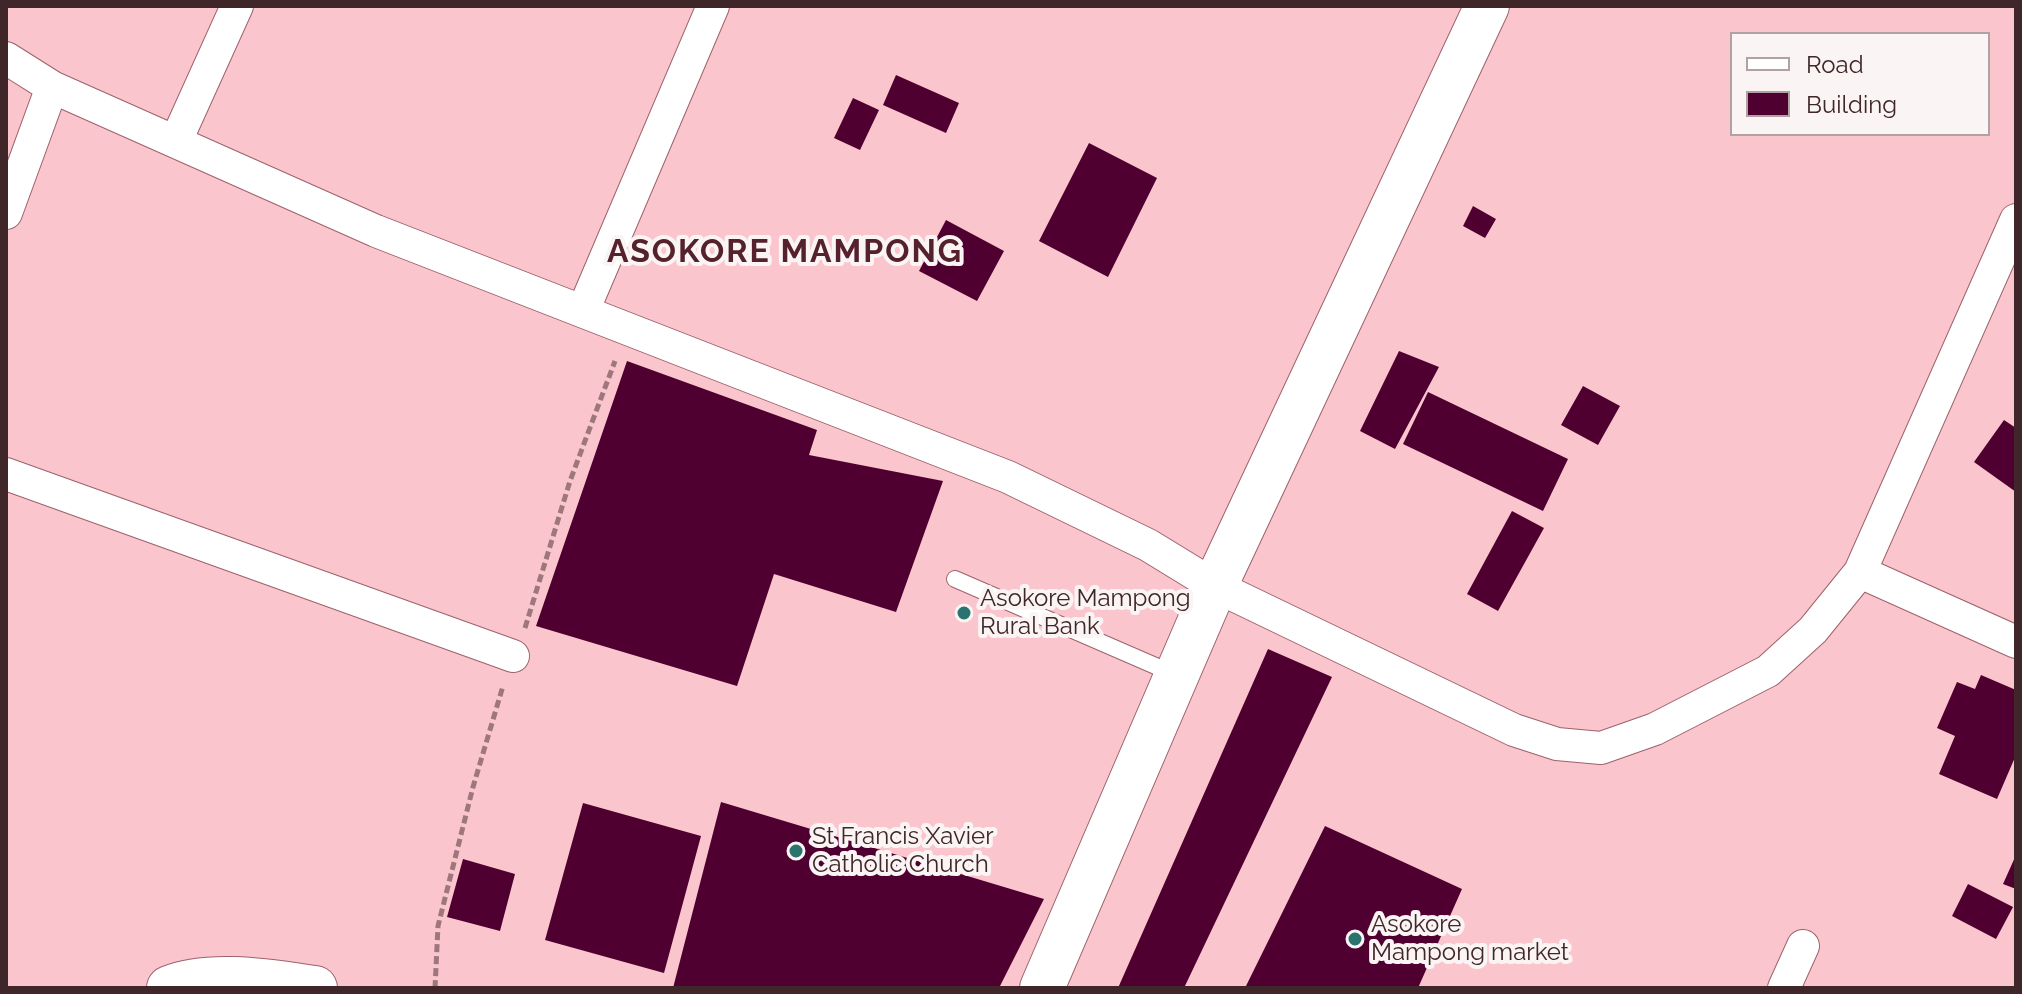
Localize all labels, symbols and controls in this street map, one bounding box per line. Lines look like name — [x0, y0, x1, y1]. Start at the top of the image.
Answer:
legend — [1730, 32, 1990, 136]
text: Road — [1806, 50, 1864, 79]
text: Building — [1806, 90, 1897, 119]
district label: ASOKORE MAMPONG — [607, 233, 963, 271]
place label: Asokore Mampong Rural Bank — [980, 585, 1190, 641]
marker: Asokore Mampong Rural Bank — [955, 604, 973, 622]
place label: St Francis Xavier Catholic Church — [812, 823, 994, 879]
marker: St Francis Xavier Catholic Church — [787, 842, 805, 860]
place label: Asokore Mampong market — [1371, 911, 1569, 967]
marker: Asokore Mampong market — [1346, 930, 1364, 948]

